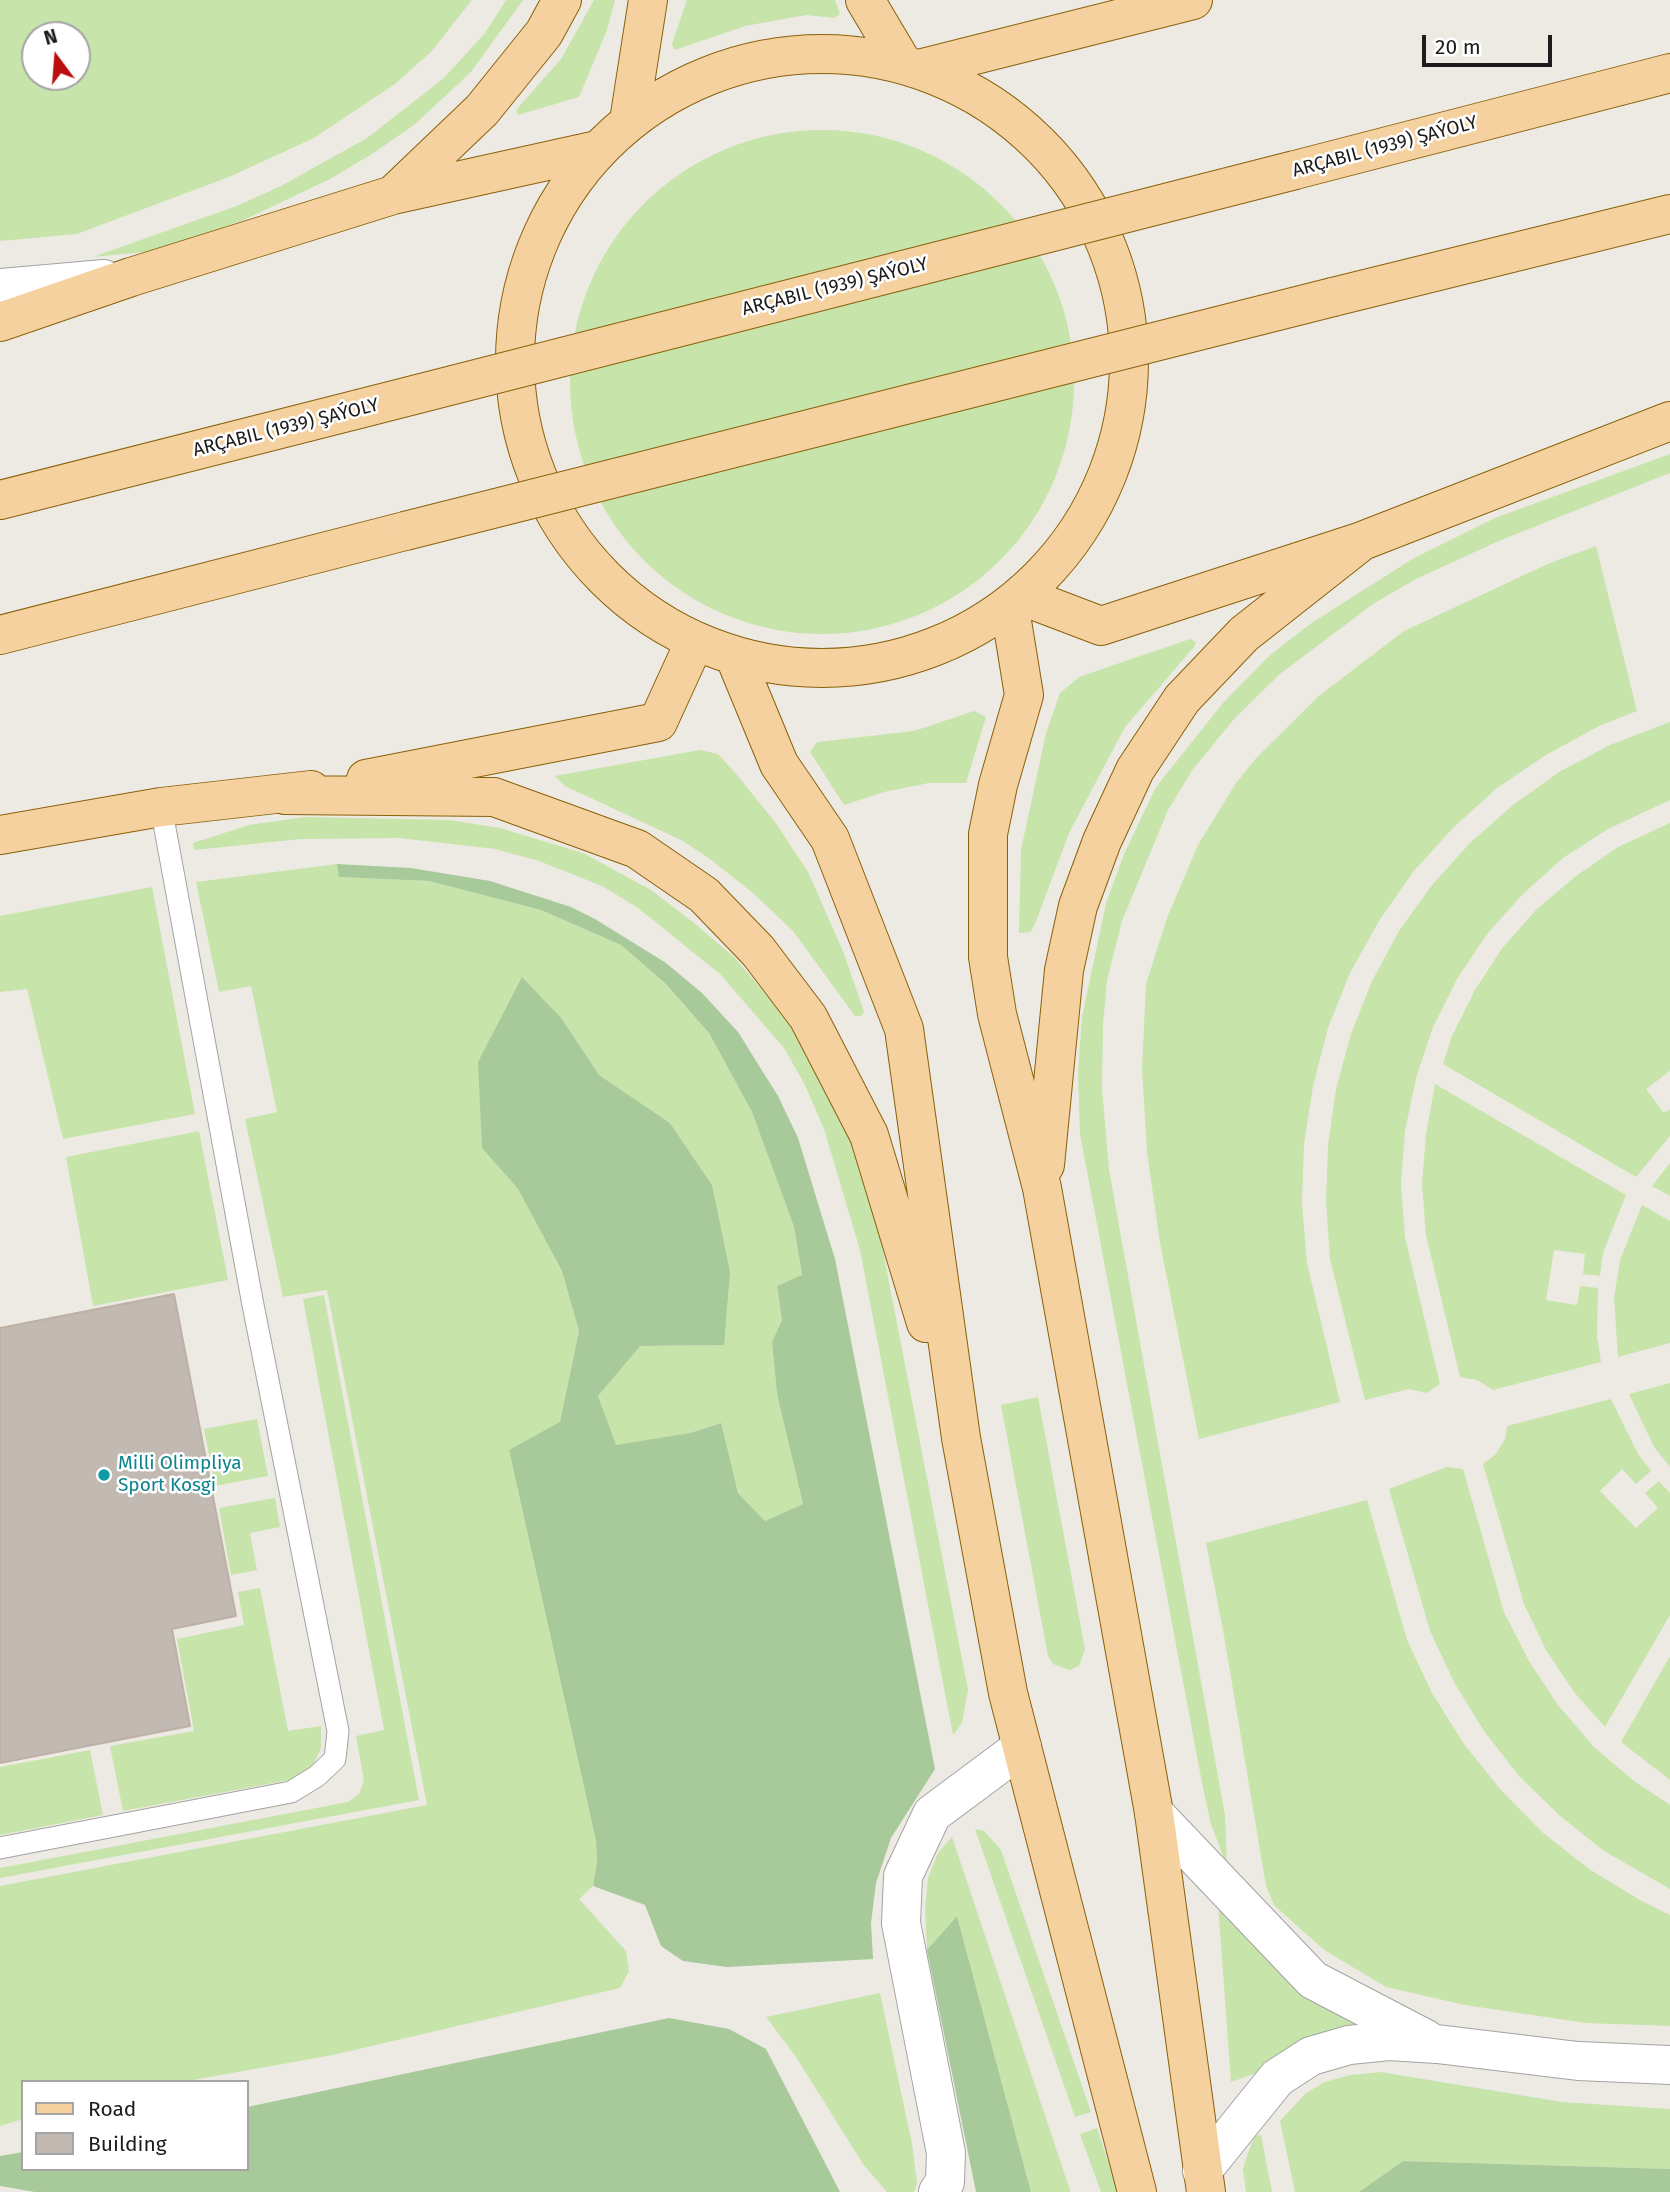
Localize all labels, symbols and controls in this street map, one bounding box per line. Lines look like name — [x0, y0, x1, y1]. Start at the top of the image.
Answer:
north arrow — [21, 21, 91, 91]
scale bar — [1425, 21, 1554, 65]
text: N — [41, 24, 60, 50]
text: 20 m — [1435, 34, 1481, 60]
street label: ARÇABIL (1939) ŞAÝOLY — [1290, 111, 1480, 183]
street label: ARÇABIL (1939) ŞAÝOLY — [740, 253, 930, 321]
street label: ARÇABIL (1939) ŞAÝOLY — [191, 394, 381, 462]
place label: Milli Olimpliya Sport Kosgi — [118, 1453, 242, 1497]
marker: Milli Olimpliya Sport Kosgi — [96, 1467, 112, 1483]
legend — [21, 2080, 248, 2171]
text: Road — [88, 2096, 136, 2122]
text: Building — [88, 2131, 167, 2157]

